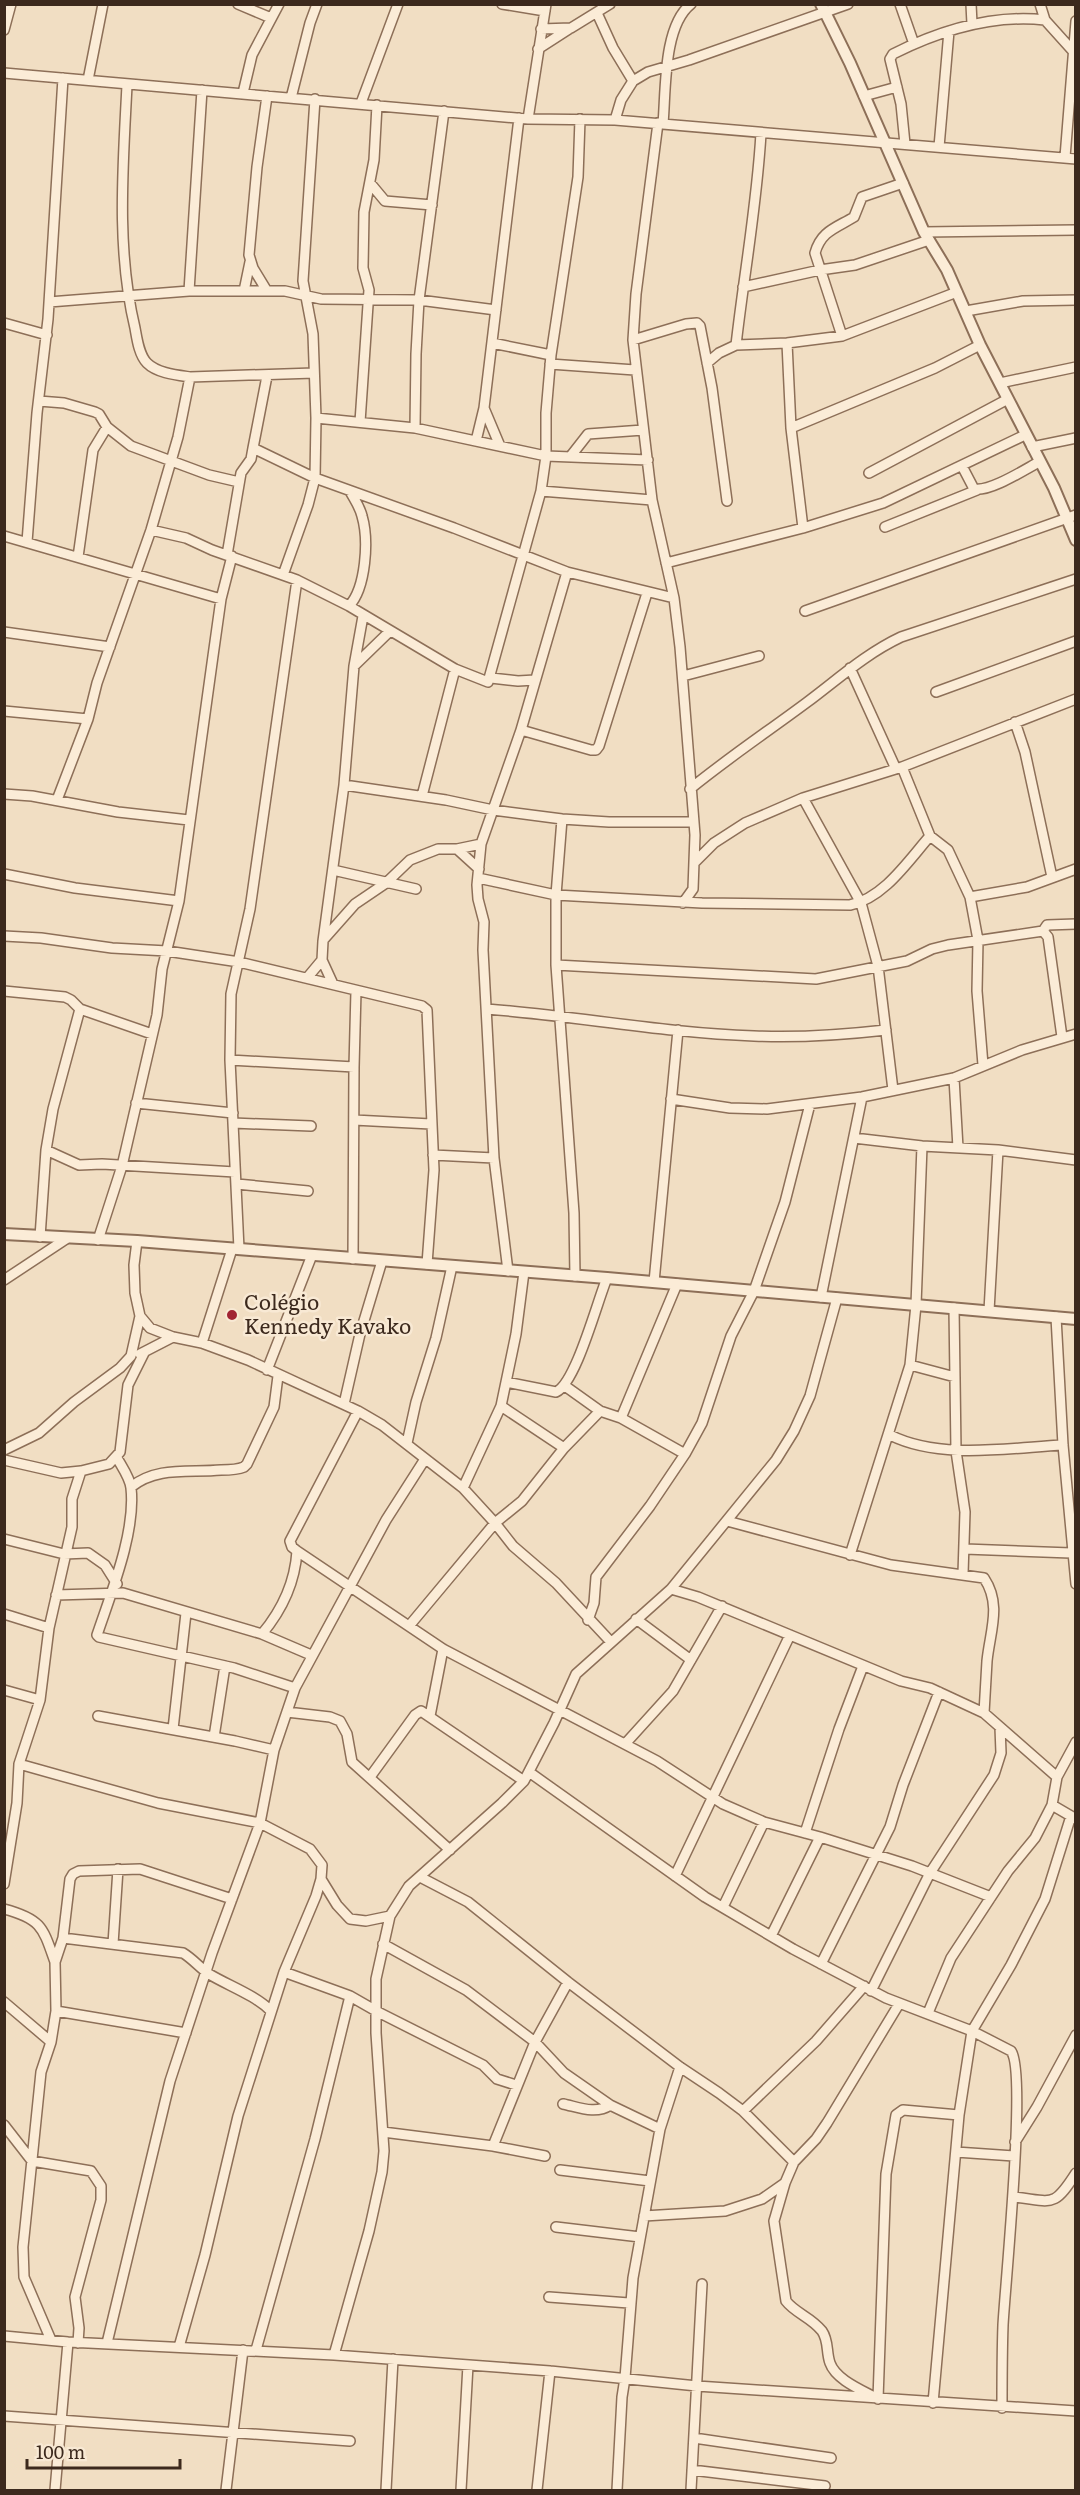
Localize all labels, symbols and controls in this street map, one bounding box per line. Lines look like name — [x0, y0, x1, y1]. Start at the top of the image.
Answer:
place label: Colégio Kennedy Kavako — [244, 1285, 411, 1340]
marker: Colégio Kennedy Kavako — [225, 1308, 239, 1322]
scale bar — [27, 2432, 180, 2470]
text: 100 m — [36, 2438, 85, 2465]

